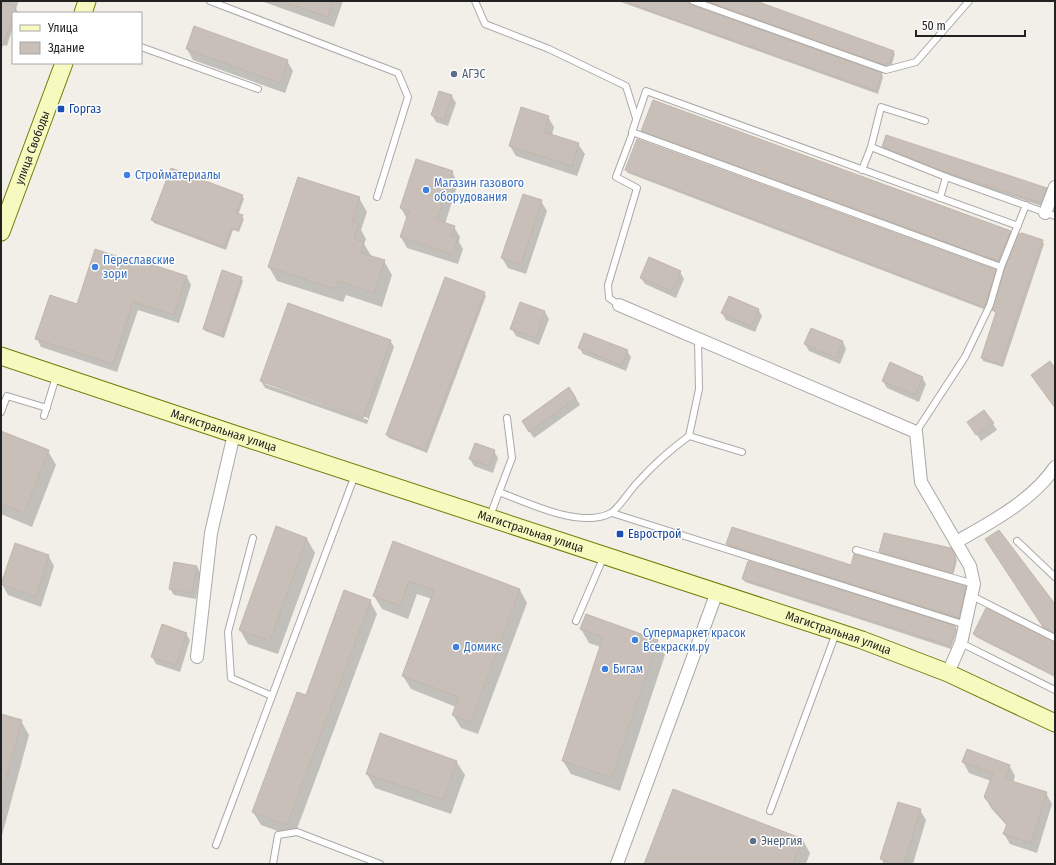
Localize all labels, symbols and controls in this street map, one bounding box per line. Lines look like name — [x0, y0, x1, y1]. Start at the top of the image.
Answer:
legend — [12, 12, 142, 64]
scale bar — [916, 12, 1025, 38]
text: 50 m — [922, 19, 946, 33]
text: Улица — [47, 21, 78, 35]
text: Здание — [48, 41, 84, 55]
place label: АГЭС — [462, 67, 485, 81]
marker: АГЭС — [449, 69, 459, 79]
place label: Горгаз — [69, 102, 101, 116]
marker: Горгаз — [56, 104, 66, 114]
street label: улица Свободы — [12, 109, 53, 186]
place label: Стройматериалы — [135, 168, 221, 182]
marker: Стройматериалы — [122, 170, 132, 180]
place label: Магазин газового оборудования — [434, 176, 524, 204]
marker: Магазин газового оборудования — [421, 185, 431, 195]
place label: Переславские зори — [103, 253, 175, 281]
marker: Переславские зори — [90, 262, 100, 272]
street label: Магистральная улица — [169, 406, 279, 455]
street label: Магистральная улица — [476, 507, 586, 555]
place label: Еврострой — [628, 527, 681, 541]
marker: Еврострой — [615, 529, 625, 539]
street label: Магистральная улица — [784, 608, 893, 658]
place label: Супермаркет красок Всекраски.ру — [643, 626, 746, 654]
marker: Супермаркет красок Всекраски.ру — [630, 635, 640, 645]
place label: Домикс — [463, 640, 501, 654]
marker: Домикс — [451, 642, 461, 652]
place label: Бигам — [613, 662, 643, 676]
marker: Бигам — [600, 664, 610, 674]
place label: Энергия — [761, 834, 803, 848]
marker: Энергия — [748, 836, 758, 846]

